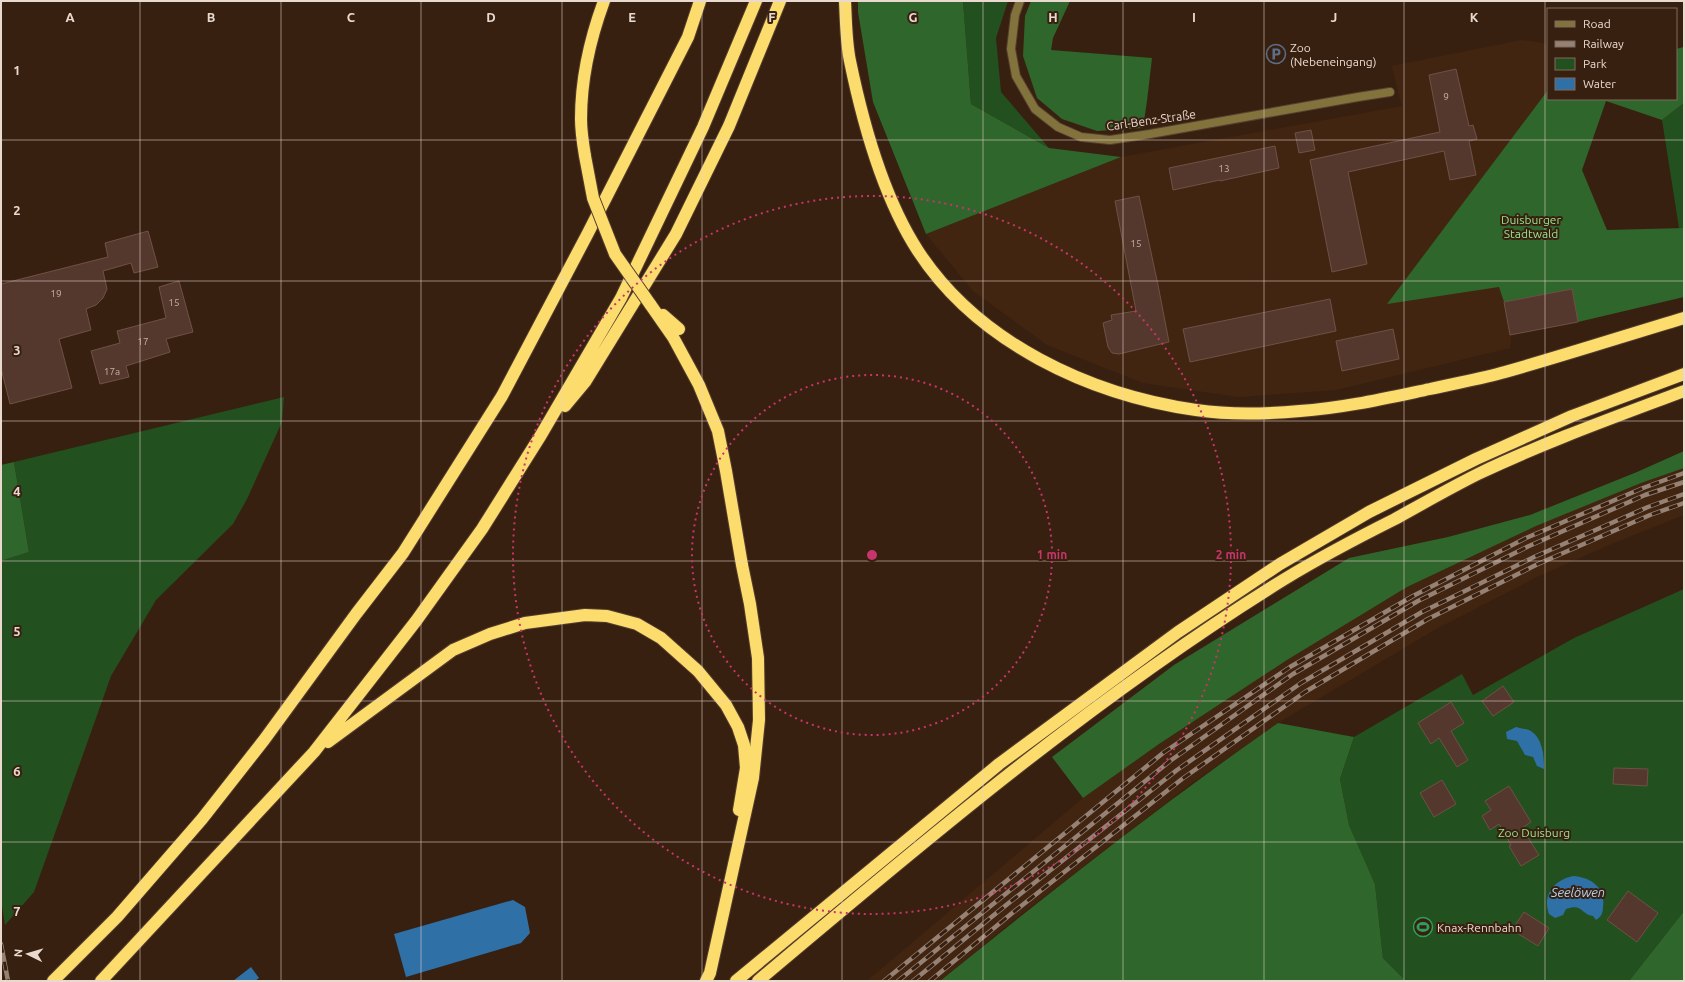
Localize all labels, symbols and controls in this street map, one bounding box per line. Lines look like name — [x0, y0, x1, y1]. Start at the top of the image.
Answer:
legend — [1547, 8, 1677, 100]
text: A — [65, 10, 75, 24]
text: B — [207, 10, 216, 24]
text: C — [347, 10, 356, 24]
text: D — [486, 10, 496, 24]
text: E — [628, 10, 636, 24]
text: F — [768, 10, 776, 24]
text: G — [909, 10, 918, 24]
text: H — [1048, 10, 1058, 24]
text: I — [1192, 10, 1196, 24]
text: J — [1331, 10, 1337, 24]
text: K — [1470, 10, 1479, 24]
text: Road — [1583, 17, 1611, 30]
text: Railway — [1583, 37, 1624, 50]
place label: Zoo (Nebeneingang) — [1290, 41, 1376, 69]
parking icon: Zoo (Nebeneingang) — [1265, 43, 1287, 65]
text: Park — [1583, 57, 1607, 70]
text: 1 — [13, 63, 21, 77]
text: Water — [1583, 77, 1616, 90]
house number: 9 — [1443, 91, 1449, 102]
street label: Carl-Benz-Straße — [1105, 107, 1197, 133]
house number: 13 — [1218, 163, 1230, 174]
text: 2 — [13, 203, 21, 217]
park label: Duisburger Stadtwald — [1501, 213, 1561, 240]
house number: 15 — [1130, 238, 1142, 249]
house number: 19 — [50, 288, 62, 299]
house number: 15 — [168, 297, 180, 308]
house number: 17 — [137, 336, 149, 347]
text: 3 — [13, 343, 21, 357]
house number: 17a — [104, 366, 120, 377]
text: 4 — [13, 484, 21, 498]
centre of rings — [865, 548, 879, 562]
text: 1 min — [1037, 548, 1067, 561]
text: 2 min — [1216, 548, 1246, 561]
text: 5 — [13, 624, 21, 638]
text: 6 — [13, 764, 21, 778]
park label: Zoo Duisburg — [1498, 826, 1570, 839]
water label: Seelöwen — [1550, 885, 1605, 899]
text: 7 — [13, 904, 21, 918]
sports icon: Knax-Rennbahn — [1412, 916, 1434, 938]
place label: Knax-Rennbahn — [1437, 921, 1522, 934]
north arrow — [8, 934, 48, 974]
text: N — [12, 949, 24, 958]

